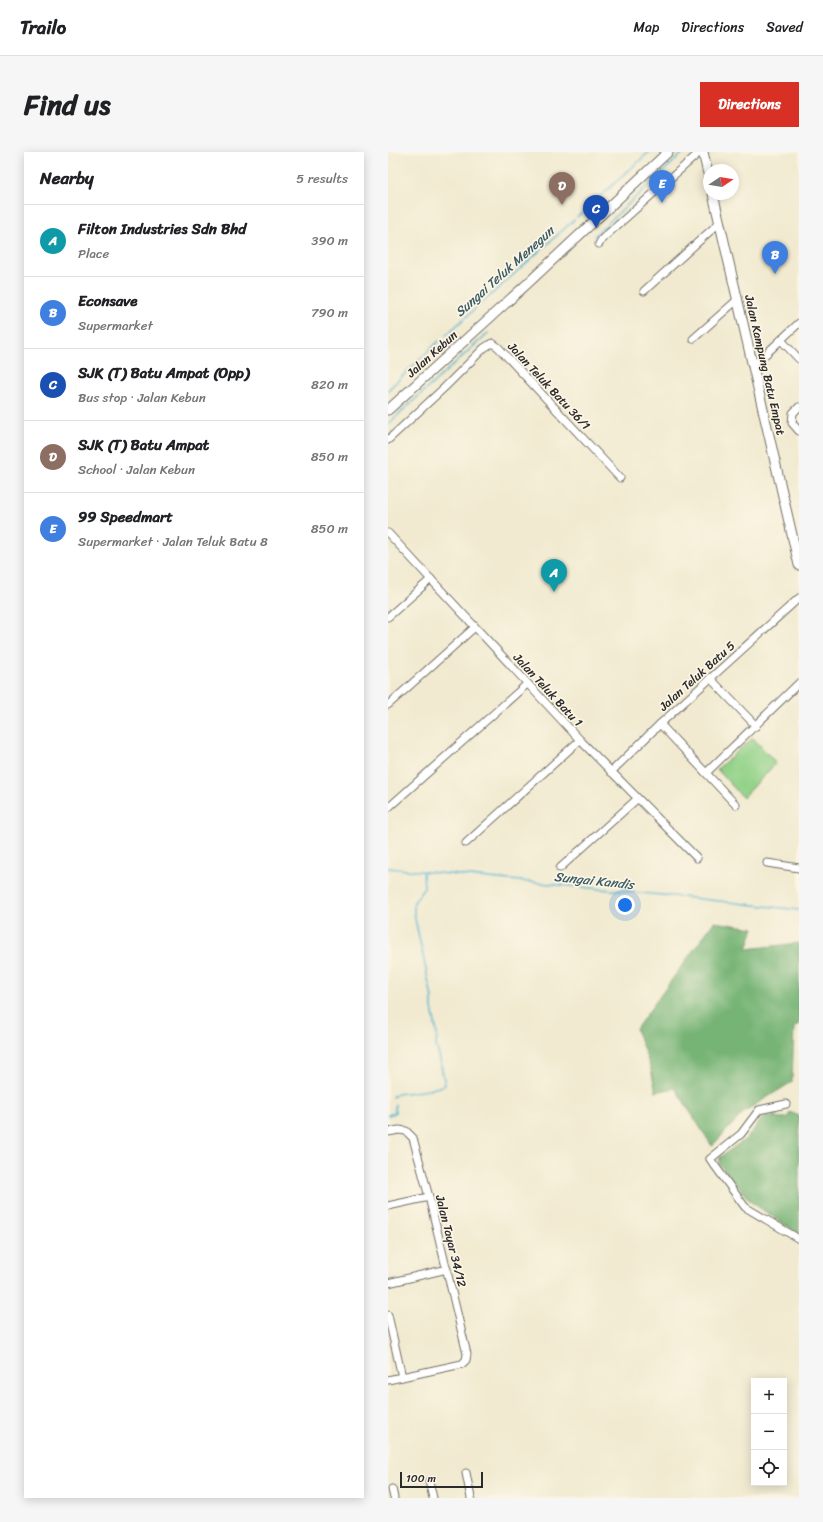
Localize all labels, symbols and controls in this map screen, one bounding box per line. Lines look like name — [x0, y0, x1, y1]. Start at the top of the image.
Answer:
text: Trailo — [20, 11, 66, 44]
text: Map — [633, 15, 659, 40]
text: Directions — [681, 15, 744, 40]
text: Saved — [766, 15, 803, 40]
text: Find us — [24, 80, 111, 129]
button: Directions — [700, 82, 799, 127]
text: Nearby — [40, 163, 94, 193]
north arrow — [703, 164, 739, 200]
text: 5 results — [296, 167, 348, 190]
pin: E — [649, 170, 675, 203]
pin: D — [549, 172, 575, 205]
pin: C — [583, 195, 609, 228]
text: Filton Industries Sdn Bhd — [78, 216, 246, 242]
water label: Sungai Teluk Menegun — [449, 219, 561, 323]
text: A — [49, 229, 57, 252]
text: 390 m — [311, 229, 348, 252]
pin: B — [762, 241, 788, 274]
text: Place — [78, 242, 109, 265]
text: Econsave — [78, 288, 137, 314]
street label: Jalan Kampung Batu Empat — [738, 292, 792, 437]
text: B — [49, 301, 57, 324]
text: 790 m — [311, 301, 348, 324]
text: Supermarket — [78, 314, 153, 337]
street label: Jalan Kebun — [400, 324, 463, 384]
street label: Jalan Teluk Batu 36/1 — [501, 336, 596, 435]
text: SJK (T) Batu Ampat (Opp) — [78, 360, 249, 386]
text: C — [49, 373, 57, 396]
text: 820 m — [311, 373, 348, 396]
text: Bus stop · Jalan Kebun — [78, 386, 206, 409]
text: SJK (T) Batu Ampat — [78, 432, 209, 458]
text: D — [49, 445, 57, 468]
text: 850 m — [311, 445, 348, 468]
text: School · Jalan Kebun — [78, 458, 195, 481]
text: 99 Speedmart — [78, 504, 173, 530]
text: E — [49, 517, 57, 540]
text: 850 m — [311, 517, 348, 540]
text: Supermarket · Jalan Teluk Batu 8 — [78, 530, 268, 553]
pin: A — [541, 559, 567, 592]
street label: Jalan Teluk Batu 5 — [653, 635, 740, 717]
street label: Jalan Teluk Batu 1 — [507, 647, 588, 732]
water label: Sungai Kandis — [553, 865, 637, 896]
your location — [615, 895, 635, 915]
street label: Jalan Tayar 34/12 — [429, 1192, 473, 1289]
map controls — [751, 1378, 787, 1486]
button: + — [751, 1378, 787, 1414]
button: − — [751, 1414, 787, 1450]
button: locate — [751, 1450, 787, 1486]
text: 100 m — [406, 1469, 436, 1488]
scale bar — [400, 1470, 483, 1489]

